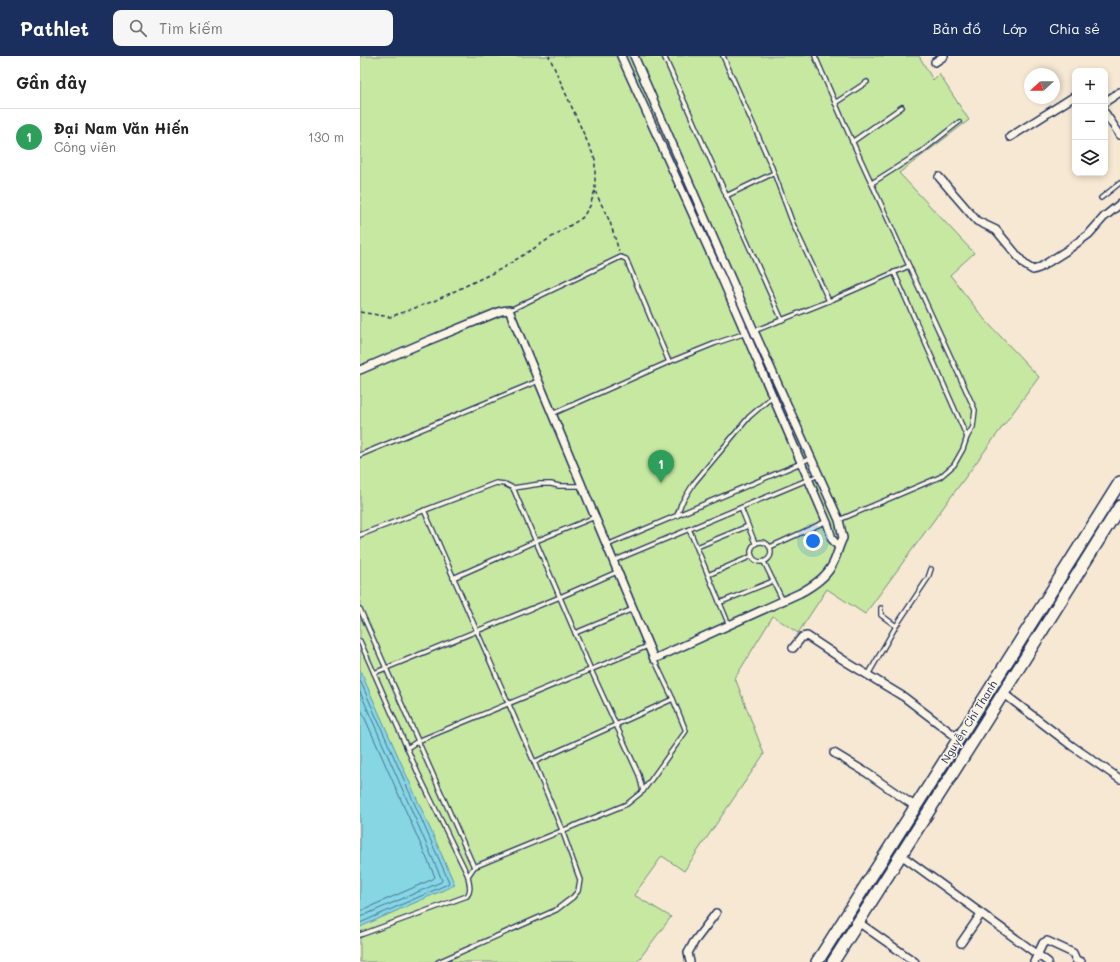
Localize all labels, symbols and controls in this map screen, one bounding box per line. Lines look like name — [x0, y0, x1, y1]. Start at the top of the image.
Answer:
search box — [113, 10, 393, 46]
text: Pathlet — [20, 16, 89, 41]
icon: search — [127, 17, 149, 39]
text: Tìm kiếm — [159, 18, 223, 38]
text: Bản đồ — [933, 19, 981, 38]
text: Lớp — [1003, 19, 1027, 38]
text: Chia sẻ — [1049, 19, 1100, 38]
north arrow — [1024, 68, 1060, 104]
map controls — [1072, 68, 1108, 176]
button: + — [1072, 68, 1108, 104]
text: Gần đây — [16, 71, 87, 93]
button: − — [1072, 104, 1108, 140]
text: Đại Nam Văn Hiến — [54, 118, 189, 138]
text: 1 — [26, 128, 32, 145]
text: 130 m — [308, 128, 344, 145]
text: Công viên — [54, 138, 116, 155]
button: layers — [1072, 140, 1108, 176]
pin: 1 — [648, 450, 674, 483]
your location — [803, 531, 823, 551]
street label: Nguyễn Chí Thanh — [937, 677, 1000, 766]

